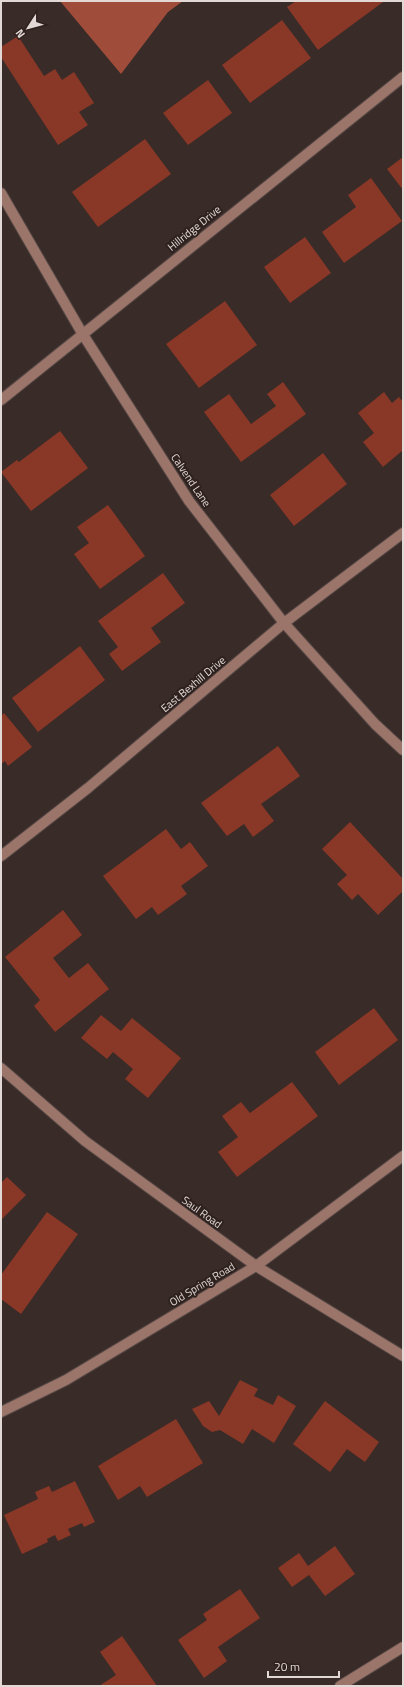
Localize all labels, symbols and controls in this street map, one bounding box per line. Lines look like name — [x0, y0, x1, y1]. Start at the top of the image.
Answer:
north arrow — [8, 8, 48, 48]
text: N — [11, 26, 29, 42]
street label: Hillridge Drive — [164, 201, 224, 255]
street label: Calvend Lane — [167, 450, 215, 510]
street label: East Bexhill Drive — [157, 652, 229, 716]
street label: Saul Road — [179, 1192, 225, 1232]
street label: Old Spring Road — [166, 1258, 238, 1310]
scale bar — [268, 1653, 339, 1679]
text: 20 m — [274, 1657, 300, 1676]

